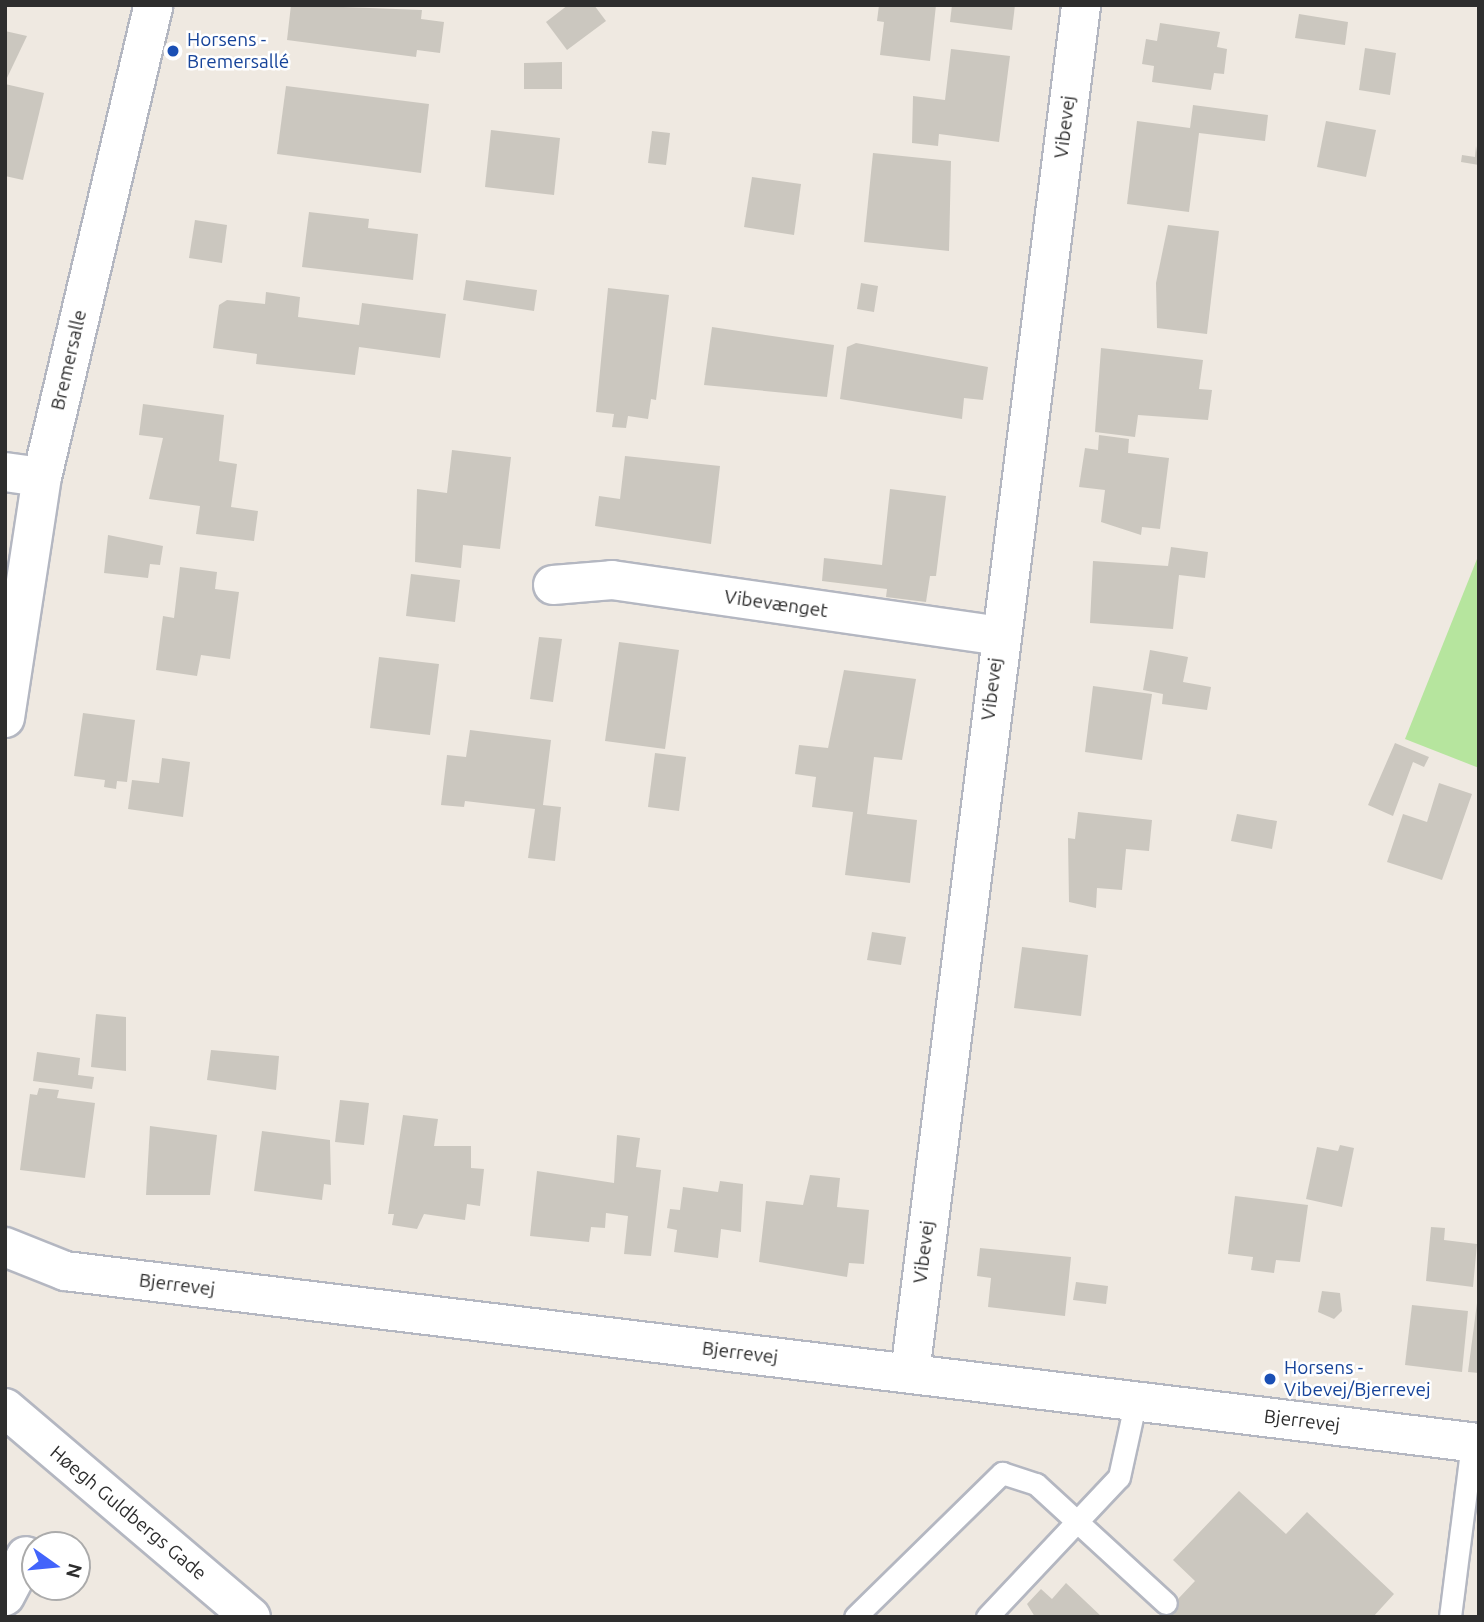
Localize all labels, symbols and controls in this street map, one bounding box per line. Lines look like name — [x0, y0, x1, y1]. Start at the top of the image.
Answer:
place label: Horsens - Bremersallé — [187, 29, 289, 73]
marker: Horsens - Bremersallé — [165, 43, 181, 59]
street label: Vibevej — [1050, 94, 1080, 160]
street label: Bremersalle — [46, 308, 92, 412]
street label: Vibevænget — [723, 585, 829, 623]
street label: Vibevej — [977, 656, 1007, 722]
street label: Vibevej — [909, 1219, 939, 1285]
street label: Bjerrevej — [138, 1269, 216, 1301]
street label: Bjerrevej — [701, 1337, 779, 1369]
place label: Horsens - Vibevej/Bjerrevej — [1284, 1357, 1431, 1401]
marker: Horsens - Vibevej/Bjerrevej — [1262, 1371, 1278, 1387]
street label: Bjerrevej — [1263, 1405, 1341, 1437]
street label: Høegh Guldbergs Gade — [45, 1441, 211, 1585]
north arrow — [21, 1531, 91, 1601]
text: N — [62, 1561, 87, 1581]

